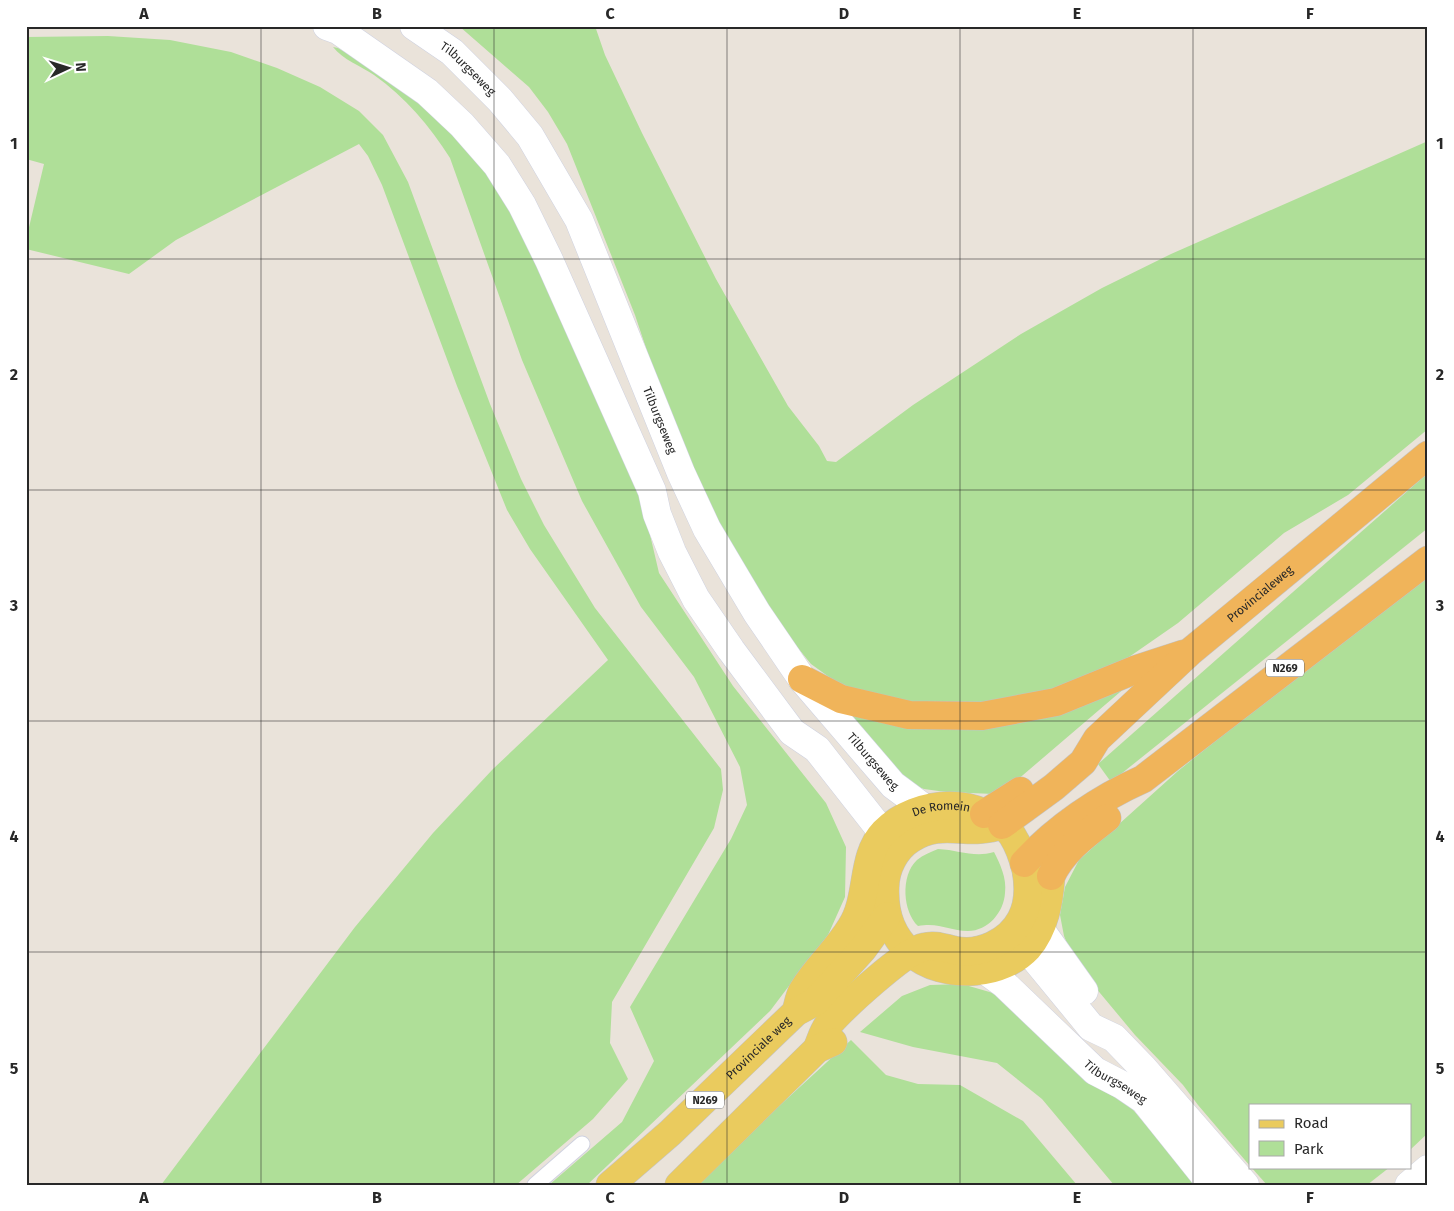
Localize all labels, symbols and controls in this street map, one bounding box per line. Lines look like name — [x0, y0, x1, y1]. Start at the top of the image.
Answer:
text: A — [138, 4, 149, 23]
text: B — [372, 4, 382, 23]
text: C — [605, 4, 615, 23]
text: D — [839, 4, 849, 23]
text: E — [1073, 4, 1081, 23]
text: F — [1306, 4, 1314, 23]
street label: Tilburgseweg — [438, 39, 499, 99]
north arrow — [42, 42, 92, 92]
text: N — [72, 62, 89, 72]
text: 1 — [10, 134, 18, 153]
text: 1 — [1436, 134, 1444, 153]
text: 2 — [10, 365, 18, 384]
text: 2 — [1436, 365, 1444, 384]
street label: Tilburgseweg — [640, 385, 680, 457]
street label: Provincialeweg — [1224, 562, 1296, 625]
text: 3 — [9, 596, 18, 615]
text: 3 — [1435, 596, 1444, 615]
road number: N269 — [1266, 660, 1304, 676]
street label: Tilburgseweg — [844, 730, 902, 794]
street label: De Romein — [910, 799, 972, 820]
text: 4 — [9, 827, 19, 846]
text: 4 — [1435, 827, 1445, 846]
street label: Provinciale weg — [723, 1013, 794, 1082]
street label: Tilburgseweg — [1081, 1057, 1150, 1107]
text: 5 — [10, 1059, 19, 1078]
text: 5 — [1436, 1059, 1445, 1078]
road number: N269 — [686, 1092, 724, 1108]
legend — [1249, 1104, 1412, 1168]
text: Road — [1294, 1114, 1329, 1132]
text: Park — [1294, 1140, 1324, 1158]
text: A — [138, 1188, 149, 1207]
text: B — [372, 1188, 382, 1207]
text: C — [605, 1188, 615, 1207]
text: D — [839, 1188, 849, 1207]
text: E — [1073, 1188, 1081, 1207]
text: F — [1306, 1188, 1314, 1207]

